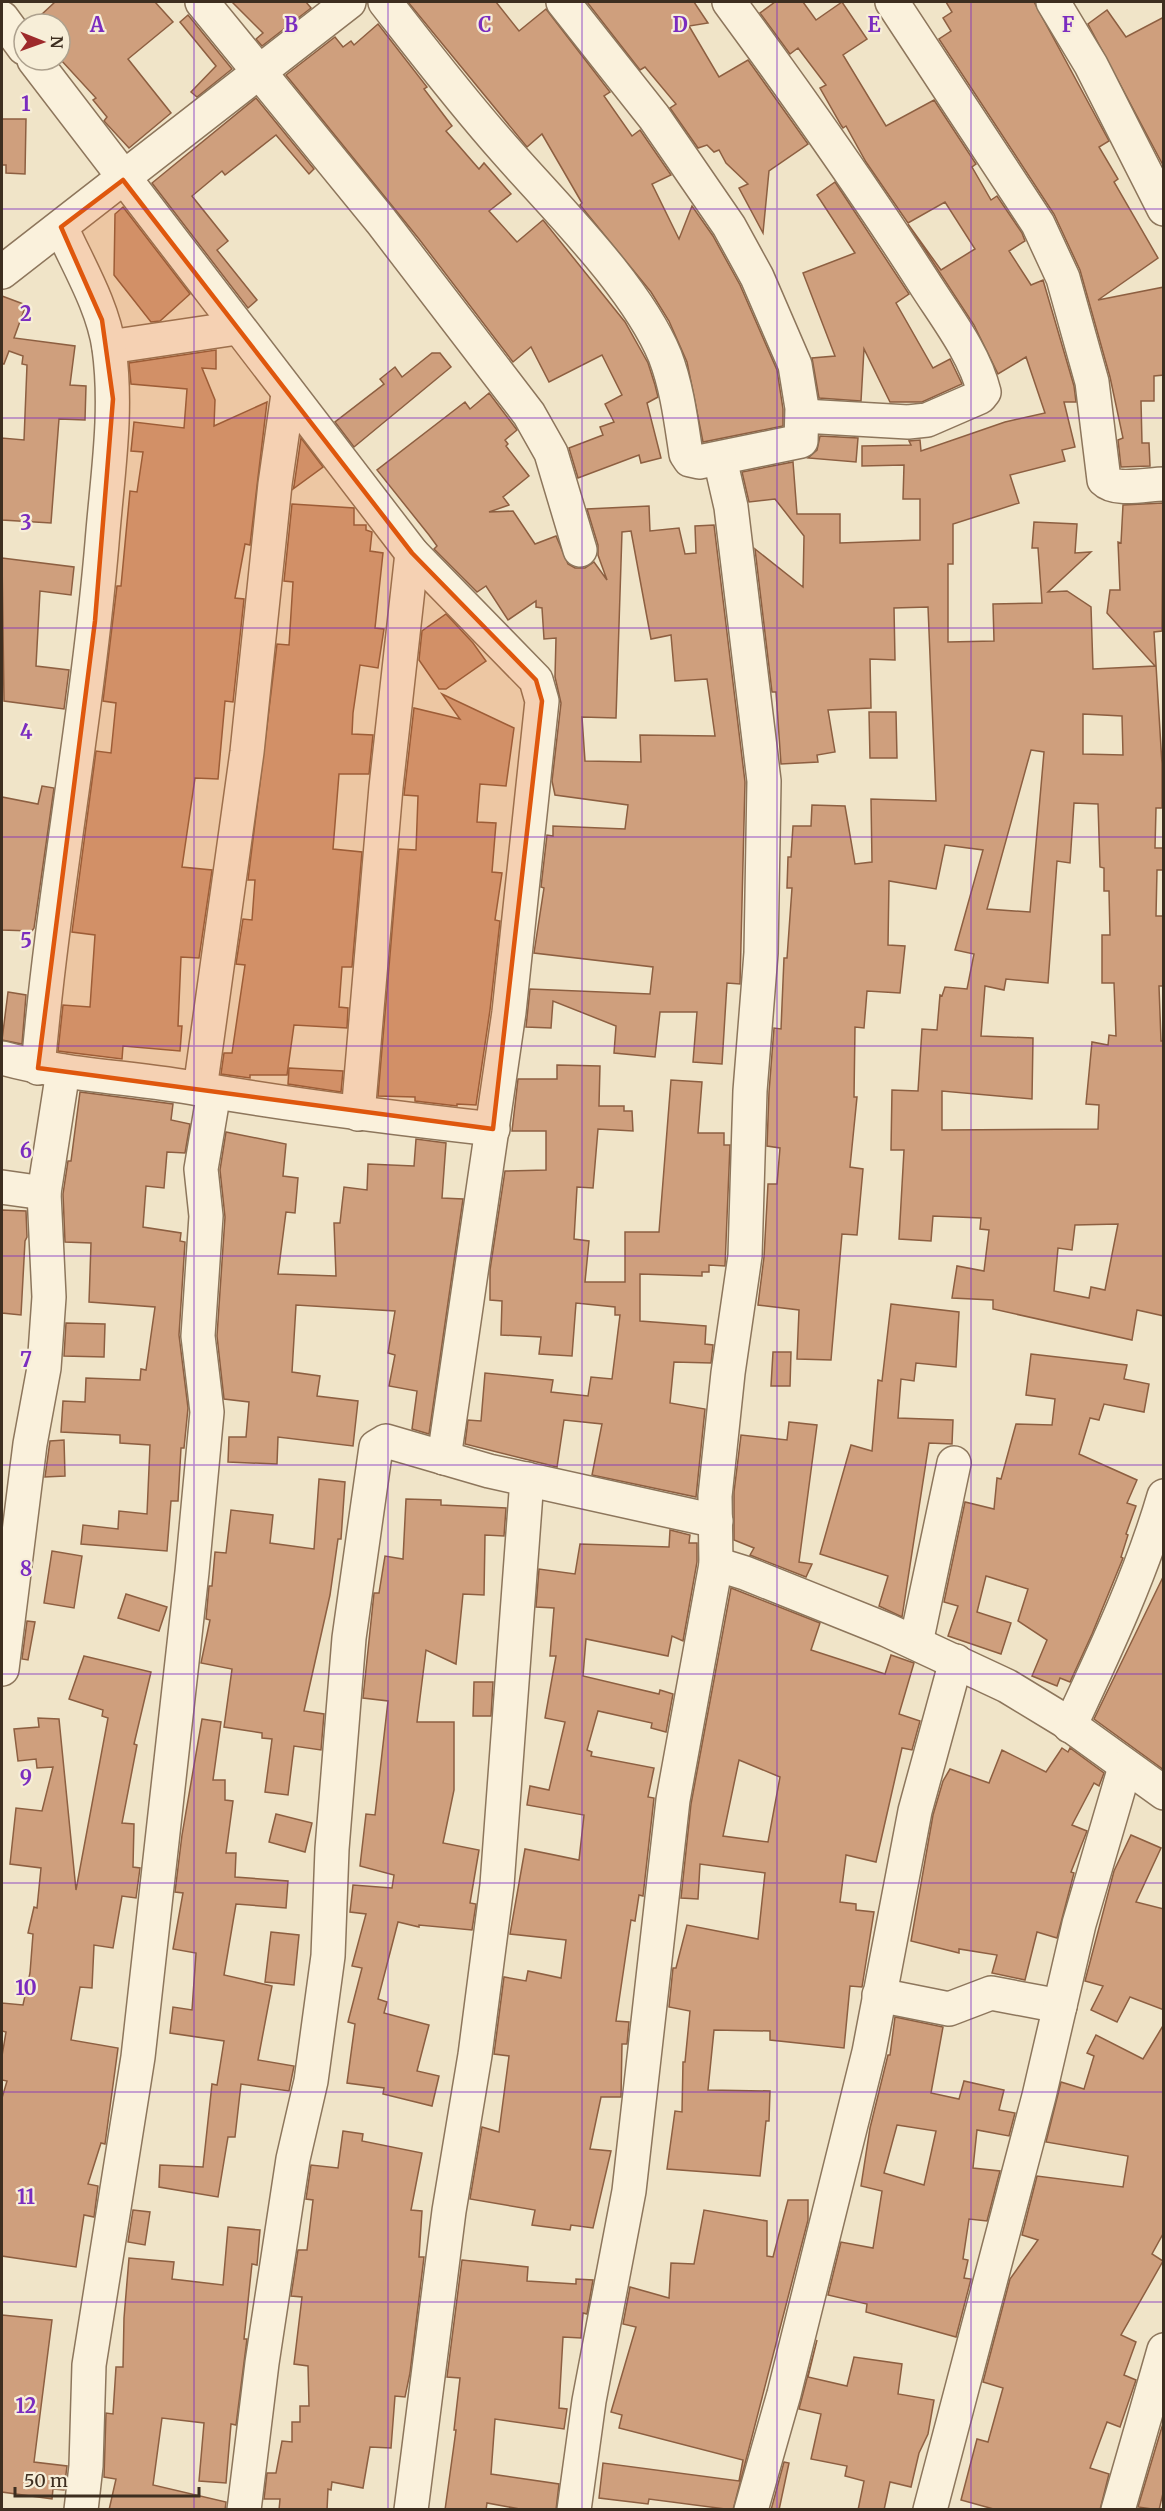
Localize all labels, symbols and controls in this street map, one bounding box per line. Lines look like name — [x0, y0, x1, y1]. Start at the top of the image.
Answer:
north arrow — [12, 12, 72, 72]
text: A — [89, 12, 105, 37]
text: B — [284, 12, 298, 37]
text: C — [478, 12, 492, 37]
text: D — [672, 12, 688, 37]
text: E — [867, 12, 881, 37]
text: F — [1062, 12, 1075, 37]
text: N — [47, 36, 67, 49]
text: 1 — [21, 91, 31, 116]
text: 2 — [20, 301, 32, 326]
text: 3 — [20, 510, 32, 535]
text: 4 — [20, 719, 33, 744]
text: 5 — [20, 928, 32, 953]
text: 6 — [20, 1138, 32, 1163]
text: 7 — [20, 1347, 32, 1372]
text: 8 — [20, 1556, 32, 1581]
text: 9 — [20, 1765, 32, 1790]
text: 10 — [15, 1975, 37, 2000]
text: 11 — [17, 2184, 35, 2209]
text: 12 — [16, 2393, 37, 2418]
scale bar — [15, 2460, 200, 2498]
text: 50 m — [24, 2469, 68, 2492]

